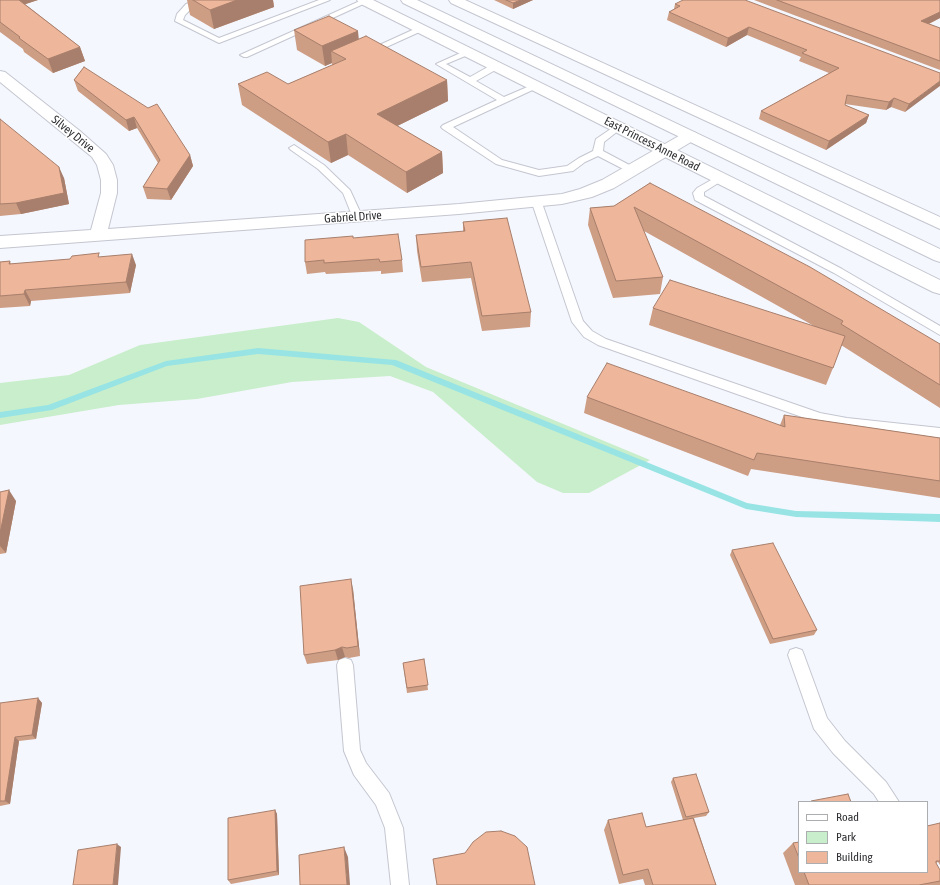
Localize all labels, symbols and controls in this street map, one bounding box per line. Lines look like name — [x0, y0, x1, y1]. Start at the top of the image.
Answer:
street label: Silvey Drive — [49, 112, 97, 156]
street label: East Princess Anne Road — [602, 114, 702, 174]
street label: Gabriel Drive — [324, 208, 382, 226]
legend — [798, 801, 928, 873]
text: Road — [836, 810, 859, 824]
text: Park — [836, 830, 856, 844]
text: Building — [836, 850, 873, 864]

